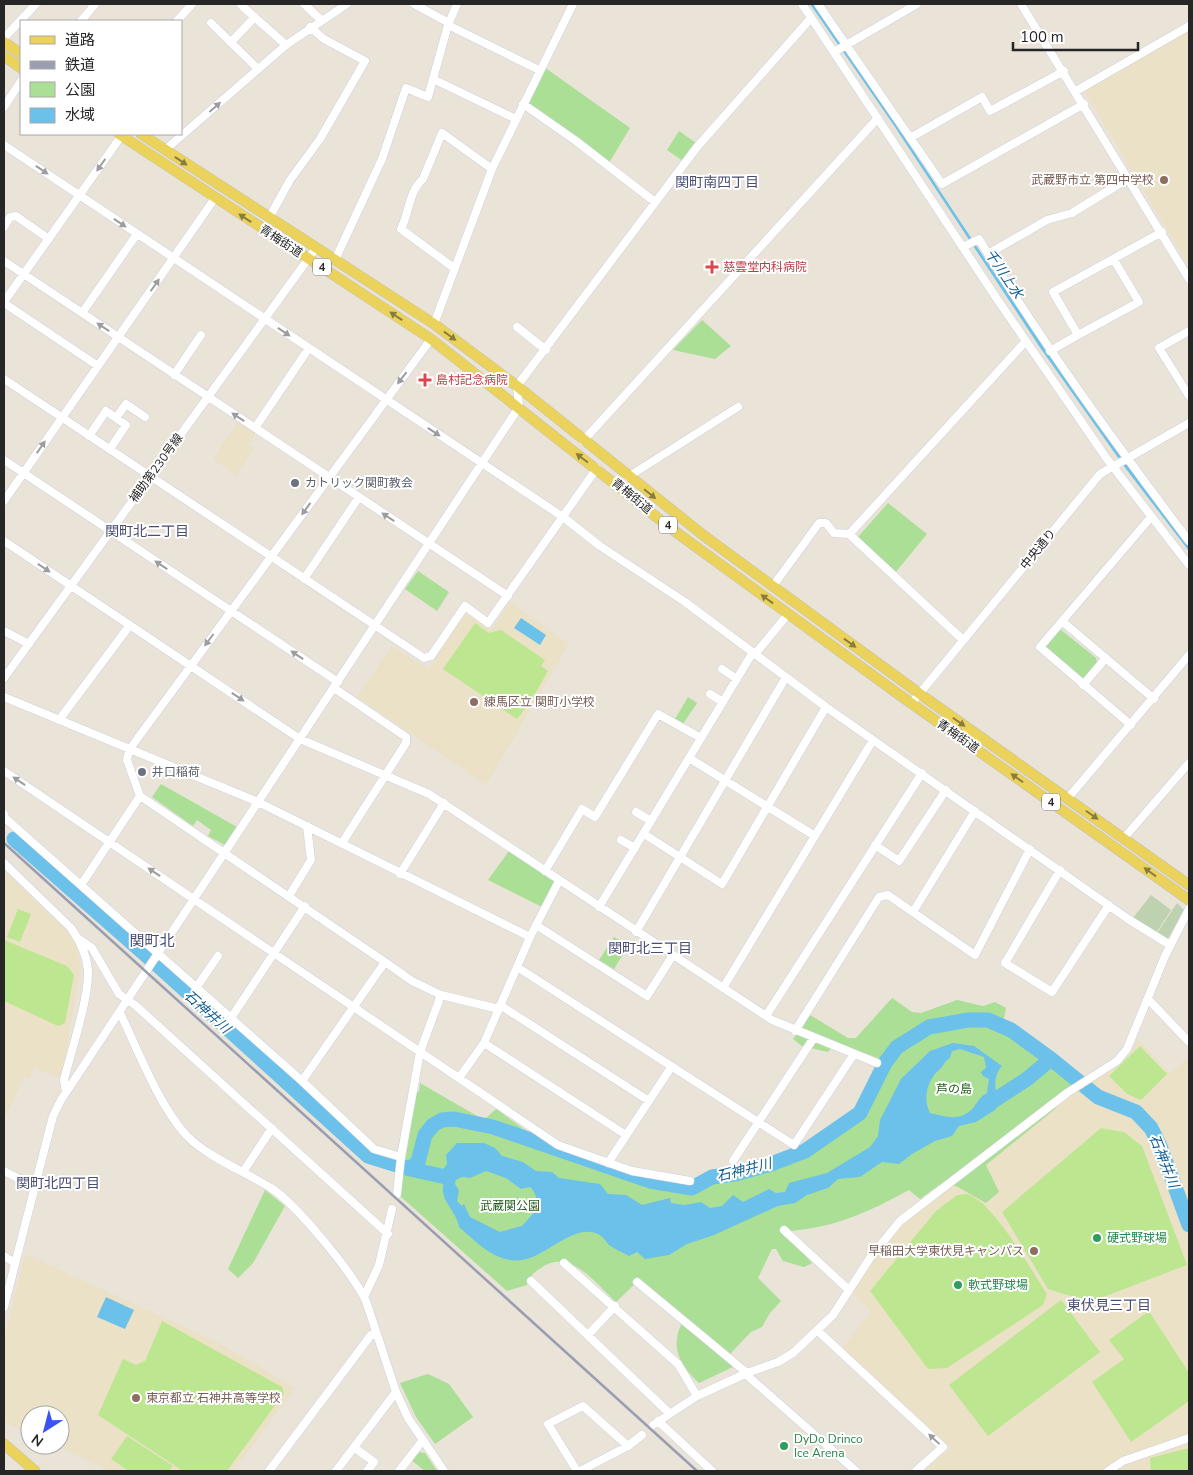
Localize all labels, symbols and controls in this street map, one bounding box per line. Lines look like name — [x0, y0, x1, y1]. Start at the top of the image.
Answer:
legend — [20, 20, 182, 135]
scale bar — [1013, 20, 1138, 52]
text: 100 m — [1020, 27, 1064, 47]
text: 道路 — [65, 30, 95, 50]
text: 鉄道 — [65, 55, 95, 75]
text: 公園 — [65, 80, 95, 100]
one-way arrow — [208, 101, 221, 112]
text: 水域 — [65, 105, 95, 125]
one-way arrow — [175, 156, 188, 166]
one-way arrow — [96, 159, 106, 172]
one-way arrow — [35, 165, 48, 175]
place label: 武蔵野市立 第四中学校 — [1031, 172, 1154, 188]
district label: 関町南四丁目 — [675, 173, 759, 192]
marker: 武蔵野市立 第四中学校 — [1158, 174, 1170, 186]
one-way arrow — [238, 213, 252, 222]
one-way arrow — [113, 218, 127, 227]
street label: 青梅街道 — [257, 221, 305, 261]
water label: 千川上水 — [980, 245, 1029, 304]
road number: 4 — [313, 258, 331, 276]
place label: 慈雲堂内科病院 — [723, 259, 807, 275]
marker: 慈雲堂内科病院 — [705, 260, 719, 274]
one-way arrow — [150, 278, 160, 292]
one-way arrow — [389, 311, 402, 321]
one-way arrow — [97, 322, 110, 332]
one-way arrow — [278, 327, 291, 337]
one-way arrow — [443, 330, 456, 340]
one-way arrow — [396, 371, 407, 384]
place label: 島村記念病院 — [436, 372, 508, 388]
marker: 島村記念病院 — [418, 373, 432, 387]
one-way arrow — [232, 412, 245, 422]
one-way arrow — [427, 427, 441, 436]
street label: 補助第230号線 — [126, 430, 186, 506]
one-way arrow — [36, 440, 46, 454]
one-way arrow — [576, 452, 589, 463]
place label: カトリック関町教会 — [305, 475, 413, 491]
street label: 青梅街道 — [608, 475, 656, 517]
marker: カトリック関町教会 — [289, 477, 301, 489]
one-way arrow — [643, 489, 656, 500]
one-way arrow — [301, 502, 311, 516]
one-way arrow — [382, 512, 395, 522]
road number: 4 — [659, 516, 677, 534]
district label: 関町北二丁目 — [105, 522, 189, 541]
street label: 中央通り — [1017, 525, 1059, 573]
one-way arrow — [155, 561, 168, 570]
one-way arrow — [38, 563, 51, 573]
one-way arrow — [761, 593, 774, 604]
one-way arrow — [204, 633, 215, 646]
one-way arrow — [843, 637, 856, 648]
one-way arrow — [290, 650, 304, 660]
one-way arrow — [231, 692, 244, 702]
place label: 練馬区立 関町小学校 — [484, 694, 595, 710]
marker: 練馬区立 関町小学校 — [468, 696, 480, 708]
street label: 青梅街道 — [934, 716, 982, 756]
one-way arrow — [953, 717, 966, 727]
place label: 井口稲荷 — [152, 764, 200, 780]
marker: 井口稲荷 — [136, 766, 148, 778]
one-way arrow — [1010, 773, 1024, 783]
one-way arrow — [13, 776, 26, 786]
road number: 4 — [1042, 794, 1060, 810]
one-way arrow — [1085, 810, 1099, 820]
one-way arrow — [1144, 866, 1157, 877]
one-way arrow — [147, 867, 161, 877]
district label: 関町北 — [129, 931, 175, 951]
district label: 関町北三丁目 — [608, 939, 692, 958]
water label: 石神井川 — [180, 986, 236, 1039]
park label: 芦の島 — [936, 1081, 972, 1097]
water label: 石神井川 — [1145, 1131, 1184, 1192]
water label: 石神井川 — [715, 1154, 775, 1186]
district label: 関町北四丁目 — [16, 1174, 100, 1193]
park label: 武蔵関公園 — [480, 1198, 540, 1214]
place label: 硬式野球場 — [1107, 1230, 1167, 1246]
marker: 硬式野球場 — [1091, 1232, 1103, 1244]
place label: 早稲田大学東伏見キャンパス — [868, 1243, 1024, 1259]
marker: 早稲田大学東伏見キャンパス — [1028, 1245, 1040, 1257]
place label: 軟式野球場 — [968, 1277, 1028, 1293]
marker: 軟式野球場 — [952, 1279, 964, 1291]
district label: 東伏見三丁目 — [1067, 1296, 1151, 1315]
place label: 東京都立 石神井高等学校 — [146, 1390, 281, 1406]
marker: 東京都立 石神井高等学校 — [130, 1392, 142, 1404]
north arrow — [20, 1405, 70, 1455]
text: N — [28, 1429, 47, 1451]
place label: DyDo Drinco Ice Arena — [794, 1431, 863, 1461]
one-way arrow — [929, 1433, 941, 1445]
marker: DyDo Drinco Ice Arena — [778, 1440, 790, 1452]

